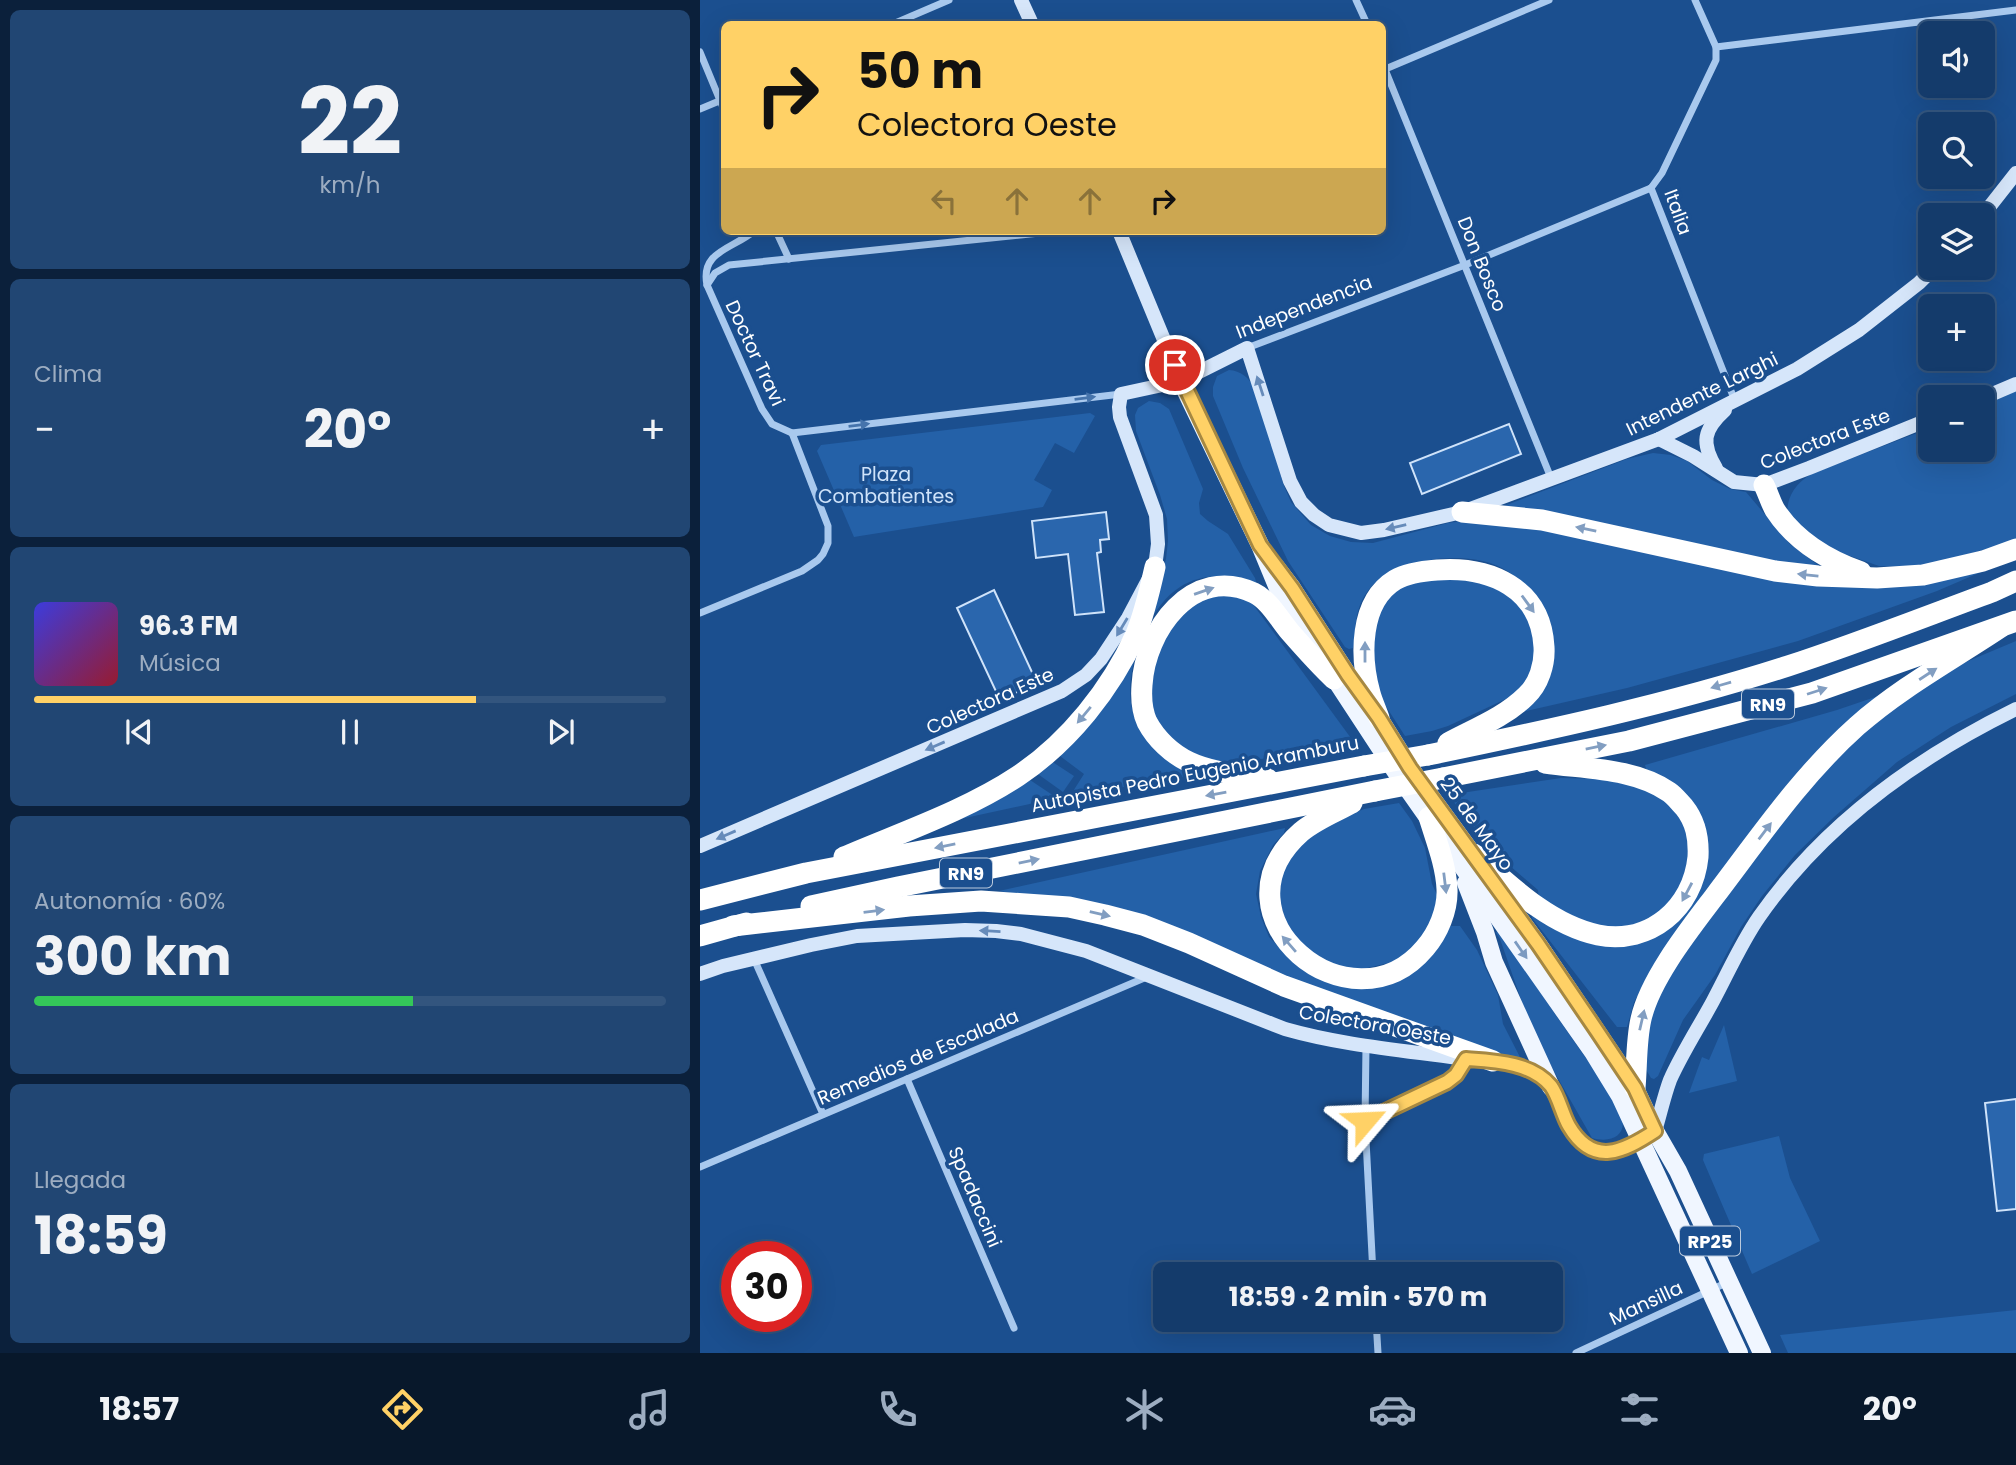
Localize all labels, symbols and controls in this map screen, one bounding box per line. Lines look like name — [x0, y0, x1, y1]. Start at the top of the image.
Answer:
map controls — [1918, 21, 1995, 462]
button: sound — [1918, 21, 1995, 98]
text: 50 m — [857, 37, 983, 105]
icon: right — [742, 49, 833, 140]
text: 22 — [298, 58, 402, 186]
text: Colectora Oeste — [857, 102, 1117, 147]
button: search — [1918, 112, 1995, 189]
text: km/h — [319, 169, 381, 201]
icon: left — [925, 182, 963, 220]
icon: ahead — [998, 182, 1036, 220]
icon: ahead — [1071, 182, 1109, 220]
icon: right — [1144, 182, 1182, 220]
street label: Italia — [1657, 185, 1699, 239]
button: layers — [1918, 203, 1995, 280]
street label: Don Bosco — [1451, 212, 1513, 316]
street label: Independencia — [1232, 269, 1376, 345]
button: + — [1918, 294, 1995, 371]
street label: Doctor Travi — [719, 296, 791, 410]
pin — [1145, 335, 1205, 395]
street label: Intendente Larghi — [1621, 345, 1783, 443]
icon: arrive — [1156, 346, 1194, 384]
text: Clima — [34, 358, 102, 390]
one-way arrow — [1254, 376, 1265, 397]
button: − — [1918, 385, 1995, 462]
one-way arrow — [1075, 392, 1097, 403]
text: 20° — [304, 393, 391, 466]
street label: Colectora Este — [1756, 402, 1894, 476]
text: − — [34, 403, 55, 456]
text: + — [640, 403, 666, 456]
one-way arrow — [849, 419, 871, 430]
park label: Plaza Combatientes — [818, 461, 954, 510]
one-way arrow — [1384, 522, 1406, 533]
one-way arrow — [1575, 523, 1597, 534]
one-way arrow — [1797, 569, 1819, 580]
one-way arrow — [1193, 585, 1214, 596]
one-way arrow — [1521, 594, 1535, 613]
text: 96.3 FM — [139, 608, 238, 644]
one-way arrow — [1116, 617, 1128, 636]
one-way arrow — [1359, 640, 1371, 662]
text: Música — [139, 647, 221, 679]
street label: Colectora Este — [922, 661, 1058, 741]
one-way arrow — [1918, 668, 1938, 681]
one-way arrow — [1710, 681, 1731, 691]
one-way arrow — [1806, 685, 1827, 695]
road number: RN9 — [1742, 690, 1794, 718]
one-way arrow — [1077, 706, 1092, 723]
icon: previous — [120, 713, 158, 751]
icon: pause — [331, 713, 369, 751]
icon: next — [542, 713, 580, 751]
street label: Autopista Pedro Eugenio Aramburu — [1029, 729, 1361, 819]
one-way arrow — [925, 740, 946, 751]
one-way arrow — [1585, 742, 1607, 753]
street label: 25 de Mayo — [1434, 772, 1520, 876]
one-way arrow — [1205, 789, 1227, 800]
one-way arrow — [1757, 822, 1772, 840]
one-way arrow — [716, 829, 736, 841]
one-way arrow — [934, 840, 956, 851]
one-way arrow — [1018, 855, 1040, 866]
road number: RN9 — [940, 858, 992, 888]
one-way arrow — [1440, 872, 1451, 894]
one-way arrow — [1682, 882, 1693, 902]
text: Autonomía · 60% — [34, 885, 225, 917]
one-way arrow — [863, 905, 885, 916]
one-way arrow — [1089, 909, 1111, 920]
text: 300 km — [34, 920, 232, 993]
one-way arrow — [979, 925, 1001, 936]
one-way arrow — [1281, 935, 1297, 953]
one-way arrow — [1514, 941, 1528, 959]
street label: Colectora Oeste — [1297, 998, 1453, 1052]
street label: Remedios de Escalada — [813, 1002, 1023, 1112]
one-way arrow — [1637, 1009, 1648, 1031]
position arrow — [1328, 1084, 1402, 1158]
street label: Spadaccini — [942, 1142, 1008, 1252]
text: Llegada — [34, 1164, 126, 1196]
text: 18:59 — [34, 1199, 168, 1272]
road number: RP25 — [1680, 1226, 1740, 1256]
speed limit sign: 30 — [721, 1241, 812, 1332]
street label: Mansilla — [1605, 1274, 1687, 1332]
text: 18:59 · 2 min · 570 m — [1229, 1279, 1487, 1315]
icon: directions — [378, 1385, 427, 1434]
icon: music — [625, 1385, 674, 1434]
icon: phone — [873, 1385, 922, 1434]
icon: climate — [1120, 1385, 1169, 1434]
icon: car — [1368, 1385, 1417, 1434]
icon: filters — [1615, 1385, 1664, 1434]
text: 18:57 — [99, 1386, 179, 1431]
text: 20° — [1863, 1386, 1917, 1431]

